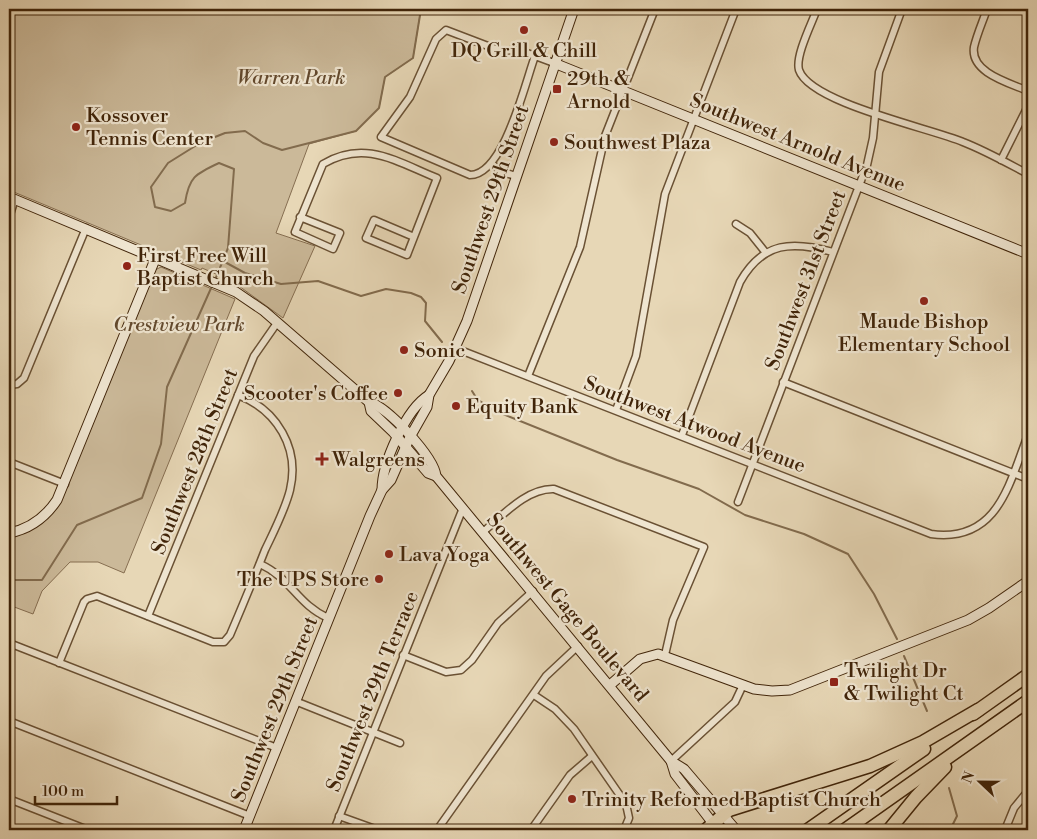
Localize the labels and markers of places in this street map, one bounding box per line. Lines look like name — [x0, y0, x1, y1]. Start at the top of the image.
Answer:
marker: DQ Grill & Chill — [518, 24, 530, 36]
place label: DQ Grill & Chill — [451, 39, 597, 64]
place label: 29th & Arnold — [566, 67, 631, 115]
marker: 29th & Arnold — [551, 83, 563, 95]
place label: Kossover Tennis Center — [86, 104, 213, 152]
marker: Kossover Tennis Center — [70, 121, 82, 133]
place label: Southwest Plaza — [564, 131, 711, 156]
marker: Southwest Plaza — [548, 136, 560, 148]
place label: First Free Will Baptist Church — [136, 244, 274, 292]
marker: First Free Will Baptist Church — [121, 260, 133, 272]
marker: Maude Bishop Elementary School — [918, 295, 930, 307]
place label: Maude Bishop Elementary School — [838, 310, 1010, 358]
place label: Sonic — [414, 339, 465, 364]
marker: Sonic — [398, 344, 410, 356]
place label: Scooter's Coffee — [244, 382, 388, 407]
marker: Scooter's Coffee — [392, 387, 404, 399]
place label: Equity Bank — [466, 395, 579, 420]
marker: Equity Bank — [450, 400, 462, 412]
place label: Walgreens — [331, 448, 425, 473]
marker: Walgreens — [316, 453, 328, 465]
place label: Lava Yoga — [399, 543, 491, 568]
marker: Lava Yoga — [383, 548, 395, 560]
place label: The UPS Store — [237, 568, 369, 593]
marker: The UPS Store — [373, 573, 385, 585]
place label: Twilight Dr & Twilight Ct — [844, 659, 964, 707]
marker: Twilight Dr & Twilight Ct — [828, 676, 840, 688]
place label: Trinity Reformed Baptist Church — [582, 788, 881, 813]
marker: Trinity Reformed Baptist Church — [566, 793, 578, 805]

